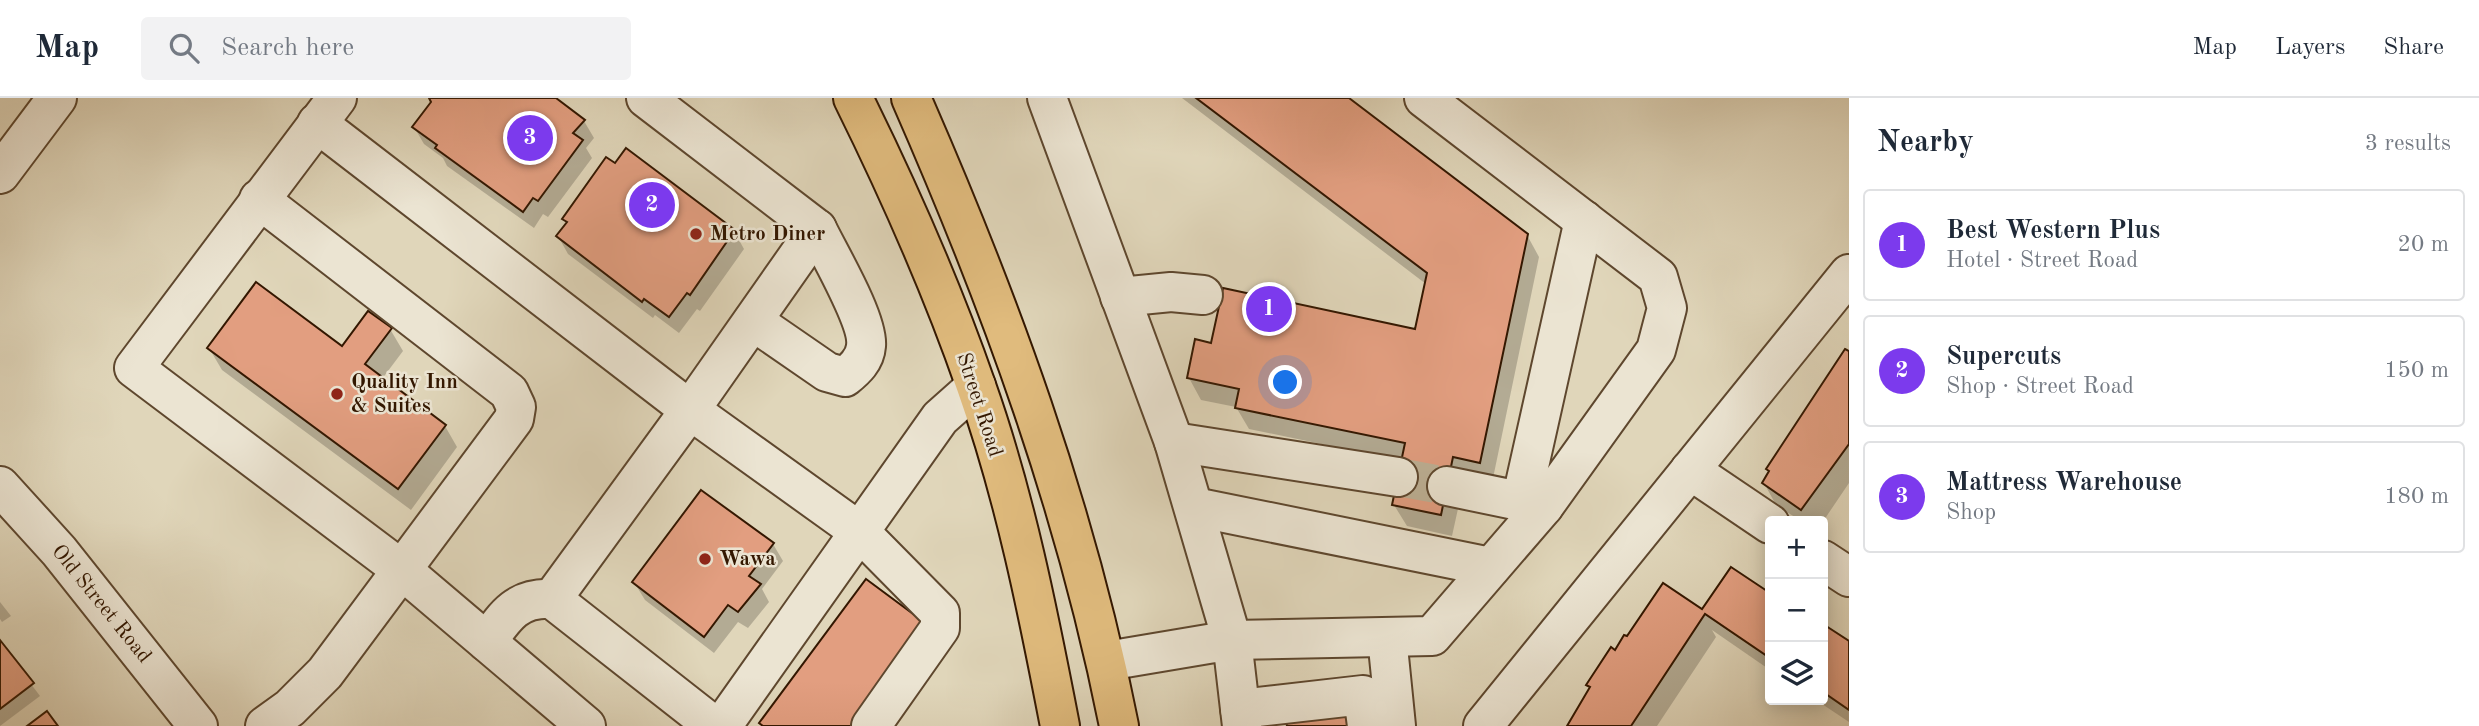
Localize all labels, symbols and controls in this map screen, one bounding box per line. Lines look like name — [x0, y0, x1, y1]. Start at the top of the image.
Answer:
search box — [141, 17, 631, 80]
icon: search — [165, 29, 203, 67]
text: Map — [35, 32, 99, 65]
text: Search here — [221, 35, 354, 61]
text: Map — [2193, 36, 2237, 60]
text: Layers — [2275, 36, 2345, 60]
text: Share — [2383, 36, 2444, 60]
pin: 3 — [507, 112, 553, 164]
text: Nearby — [1877, 128, 1974, 158]
text: 3 results — [2365, 132, 2451, 155]
pin: 2 — [629, 179, 675, 231]
text: Best Western Plus — [1946, 218, 2160, 244]
place label: Metro Diner — [710, 224, 825, 245]
marker: Metro Diner — [688, 226, 704, 242]
text: 1 — [1895, 233, 1909, 256]
text: 20 m — [2398, 233, 2449, 256]
text: Hotel · Street Road — [1946, 249, 2138, 272]
pin: 1 — [1246, 283, 1292, 335]
text: Supercuts — [1946, 344, 2061, 370]
street label: Street Road — [952, 350, 1006, 460]
text: 2 — [1895, 359, 1909, 382]
text: 150 m — [2384, 359, 2449, 382]
your location — [1268, 365, 1302, 399]
place label: Quality Inn & Suites — [351, 372, 458, 417]
text: Shop · Street Road — [1946, 375, 2134, 398]
marker: Quality Inn & Suites — [329, 386, 345, 402]
text: Mattress Warehouse — [1946, 470, 2182, 496]
text: 3 — [1895, 485, 1909, 508]
text: 180 m — [2384, 485, 2449, 508]
text: Shop — [1946, 501, 1996, 524]
map controls — [1765, 516, 1828, 705]
button: + — [1765, 516, 1828, 579]
street label: Old Street Road — [47, 541, 155, 667]
place label: Wawa — [719, 549, 776, 570]
marker: Wawa — [697, 551, 713, 567]
button: − — [1765, 579, 1828, 642]
button: layers — [1765, 642, 1828, 705]

